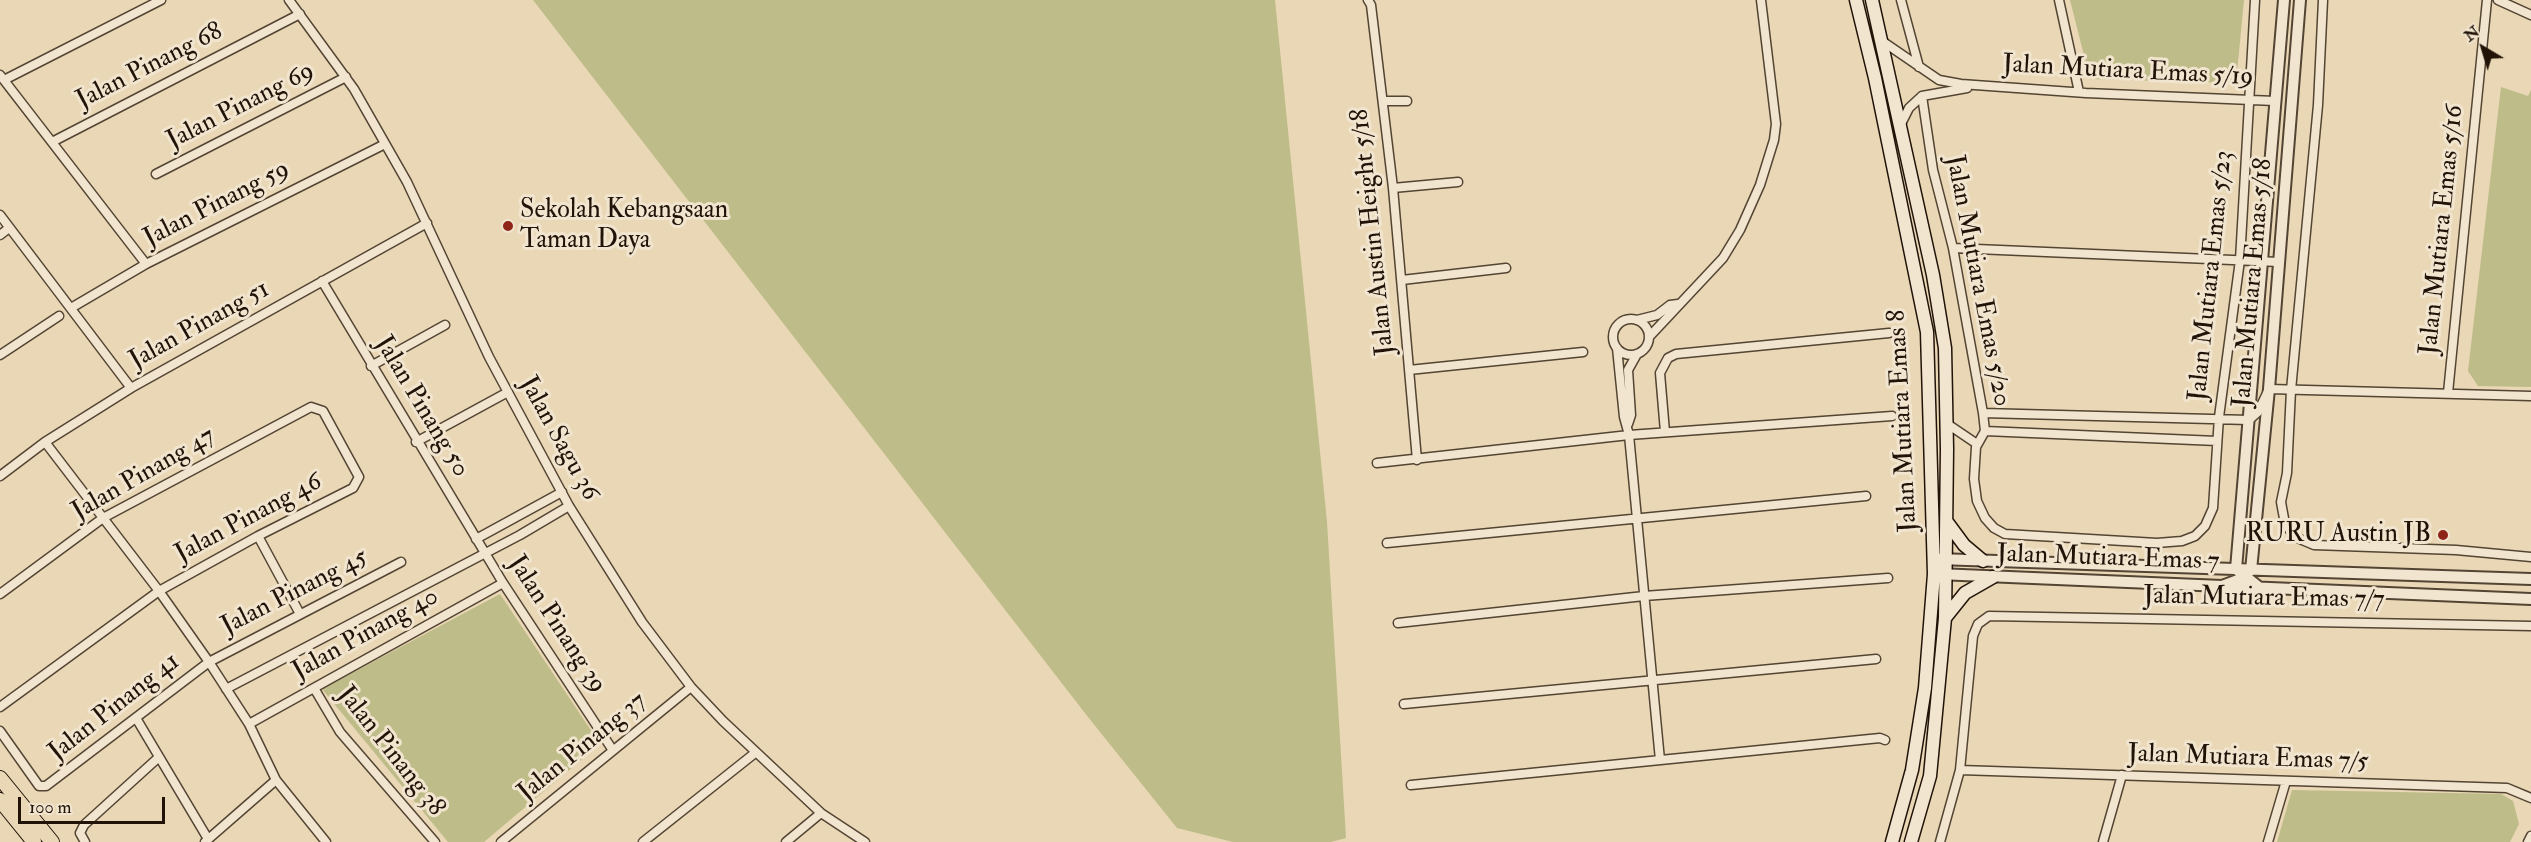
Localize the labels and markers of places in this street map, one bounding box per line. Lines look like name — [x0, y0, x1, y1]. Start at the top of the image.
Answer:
place label: Sekolah Kebangsaan Taman Daya — [520, 195, 728, 256]
marker: Sekolah Kebangsaan Taman Daya — [501, 219, 515, 233]
place label: RURU Austin JB — [2245, 519, 2431, 551]
marker: RURU Austin JB — [2436, 528, 2450, 542]

